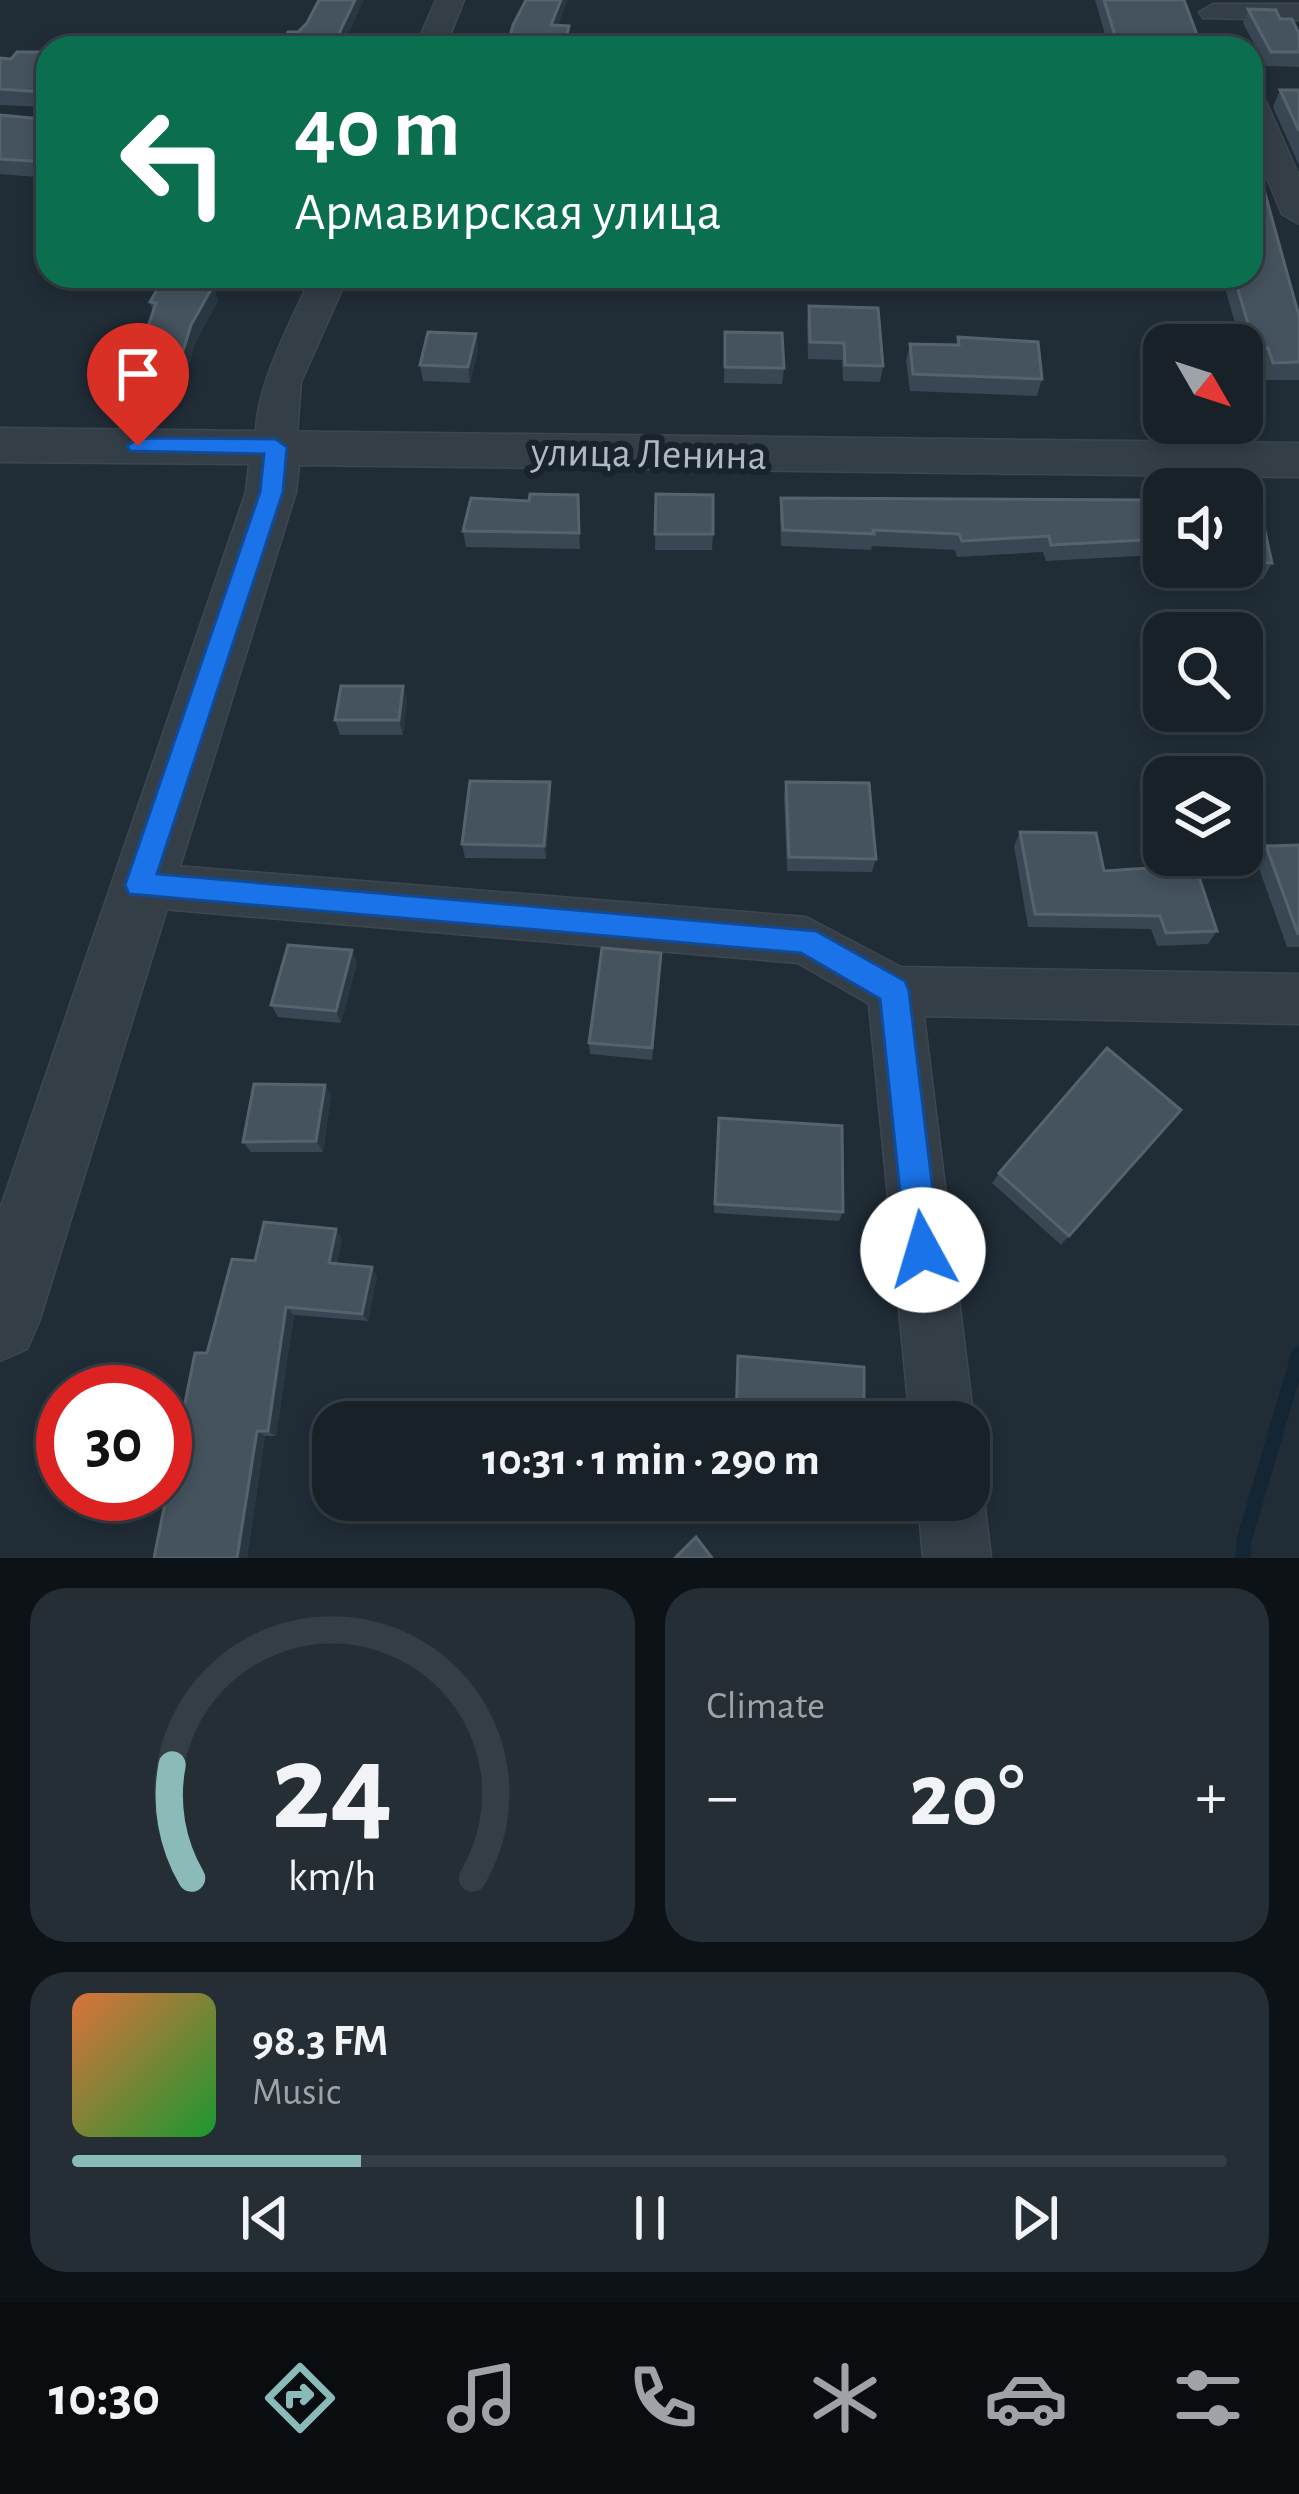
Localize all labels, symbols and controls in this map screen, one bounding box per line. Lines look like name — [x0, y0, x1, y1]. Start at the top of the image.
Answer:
icon: left — [96, 84, 252, 240]
text: 40 m — [294, 88, 461, 172]
text: Армавирская улица — [294, 186, 721, 240]
pin — [87, 323, 189, 446]
north arrow — [1143, 324, 1263, 444]
map controls — [1143, 324, 1263, 876]
icon: arrive — [105, 341, 171, 407]
street label: улица Ленина — [530, 431, 767, 477]
button: sound — [1143, 468, 1263, 588]
button: search — [1143, 612, 1263, 732]
button: layers — [1143, 756, 1263, 876]
position arrow — [860, 1187, 986, 1313]
speed limit sign: 30 — [36, 1365, 192, 1521]
text: 10:31 · 1 min · 290 m — [482, 1438, 820, 1483]
text: Climate — [707, 1687, 825, 1726]
text: 24 — [271, 1727, 393, 1852]
text: 20° — [909, 1752, 1025, 1842]
text: − — [707, 1764, 738, 1830]
text: + — [1195, 1764, 1227, 1830]
text: km/h — [288, 1856, 376, 1899]
text: 98.3 FM — [252, 2019, 388, 2064]
text: Music — [252, 2073, 341, 2112]
icon: previous — [232, 2185, 298, 2251]
icon: pause — [617, 2185, 683, 2251]
icon: next — [1002, 2185, 1068, 2251]
icon: directions — [258, 2356, 342, 2440]
icon: music — [440, 2356, 524, 2440]
icon: phone — [621, 2356, 705, 2440]
icon: climate — [803, 2356, 887, 2440]
icon: car — [984, 2356, 1068, 2440]
icon: filters — [1166, 2356, 1250, 2440]
text: 10:30 — [49, 2371, 160, 2425]

